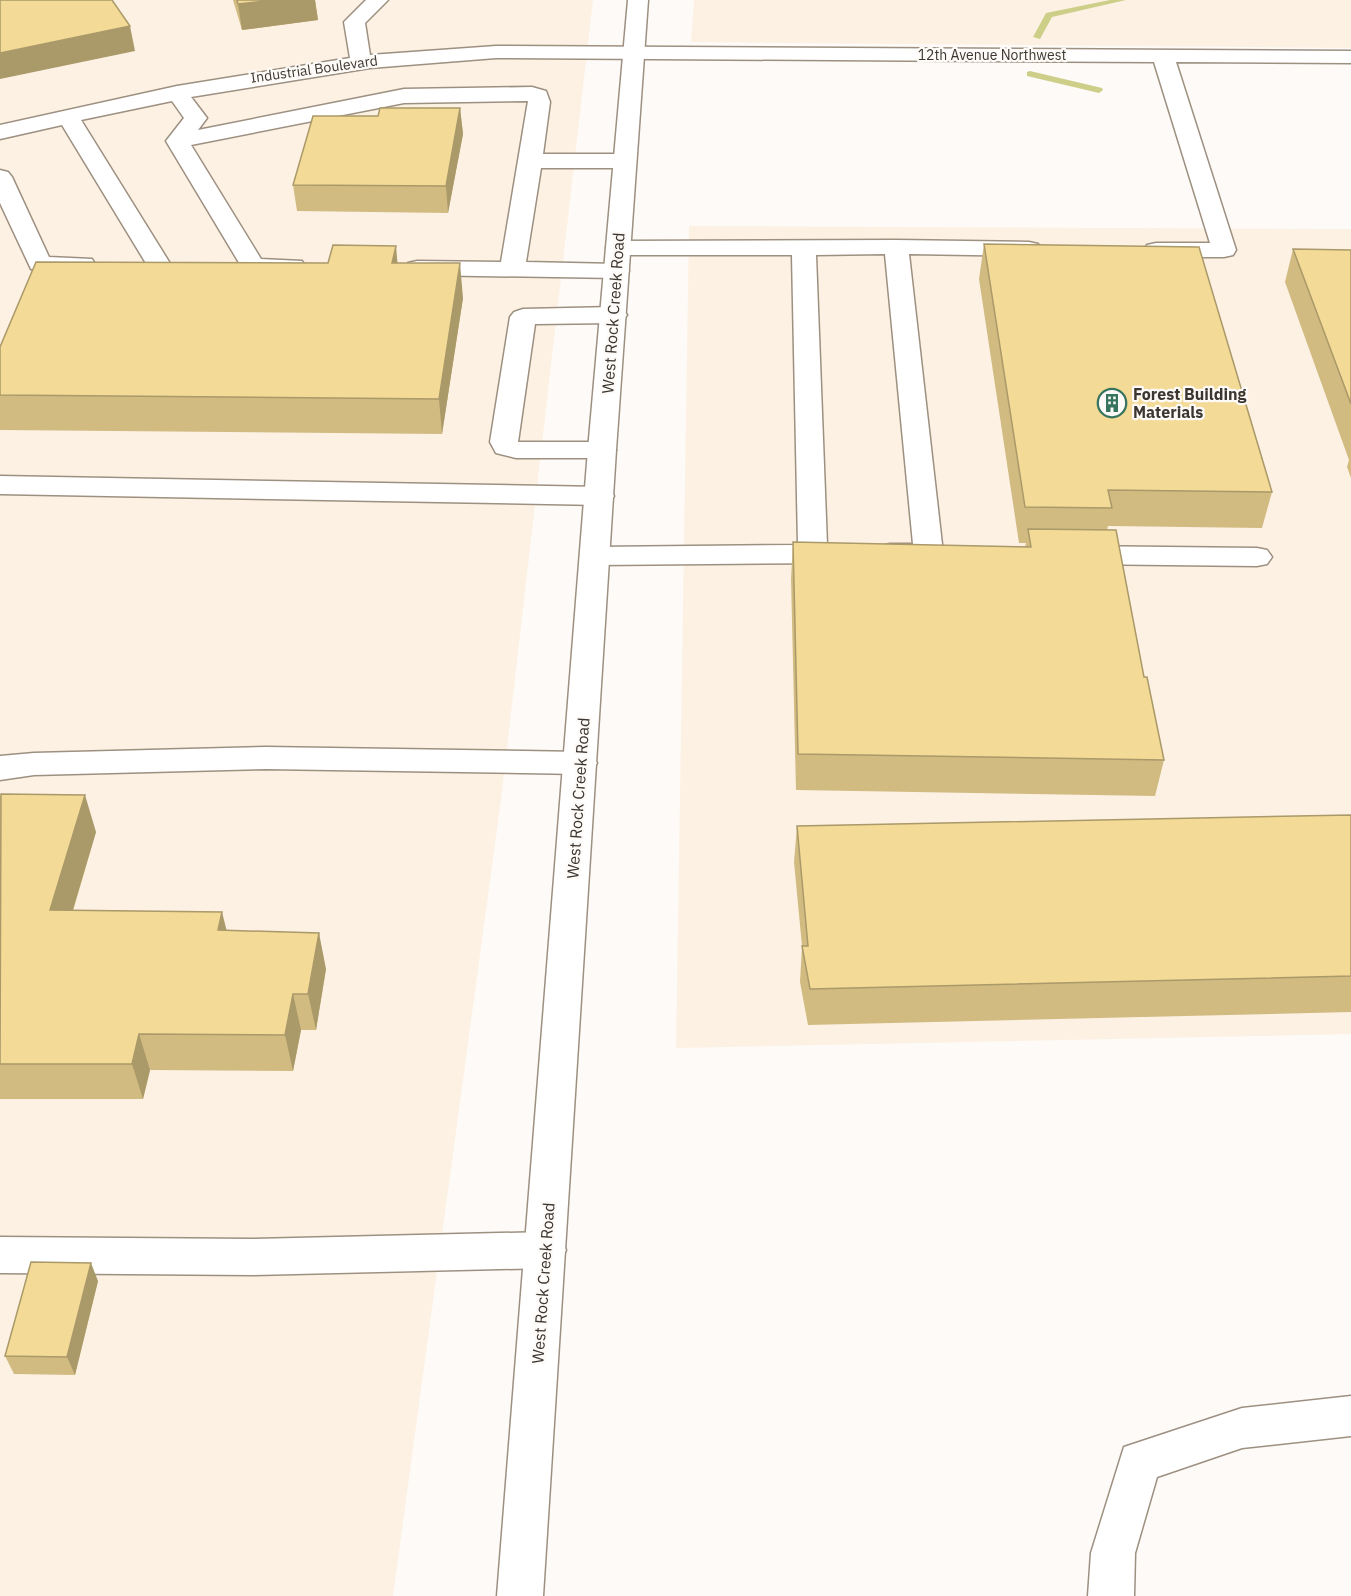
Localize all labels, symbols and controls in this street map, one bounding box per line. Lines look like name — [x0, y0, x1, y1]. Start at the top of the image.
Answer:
street label: 12th Avenue Northwest — [918, 46, 1066, 64]
street label: Industrial Boulevard — [249, 51, 379, 87]
street label: West Rock Creek Road — [597, 232, 629, 394]
place label: Forest Building Materials — [1133, 384, 1247, 422]
building icon: Forest Building Materials — [1096, 387, 1128, 419]
street label: West Rock Creek Road — [562, 717, 594, 879]
street label: West Rock Creek Road — [527, 1202, 559, 1364]

